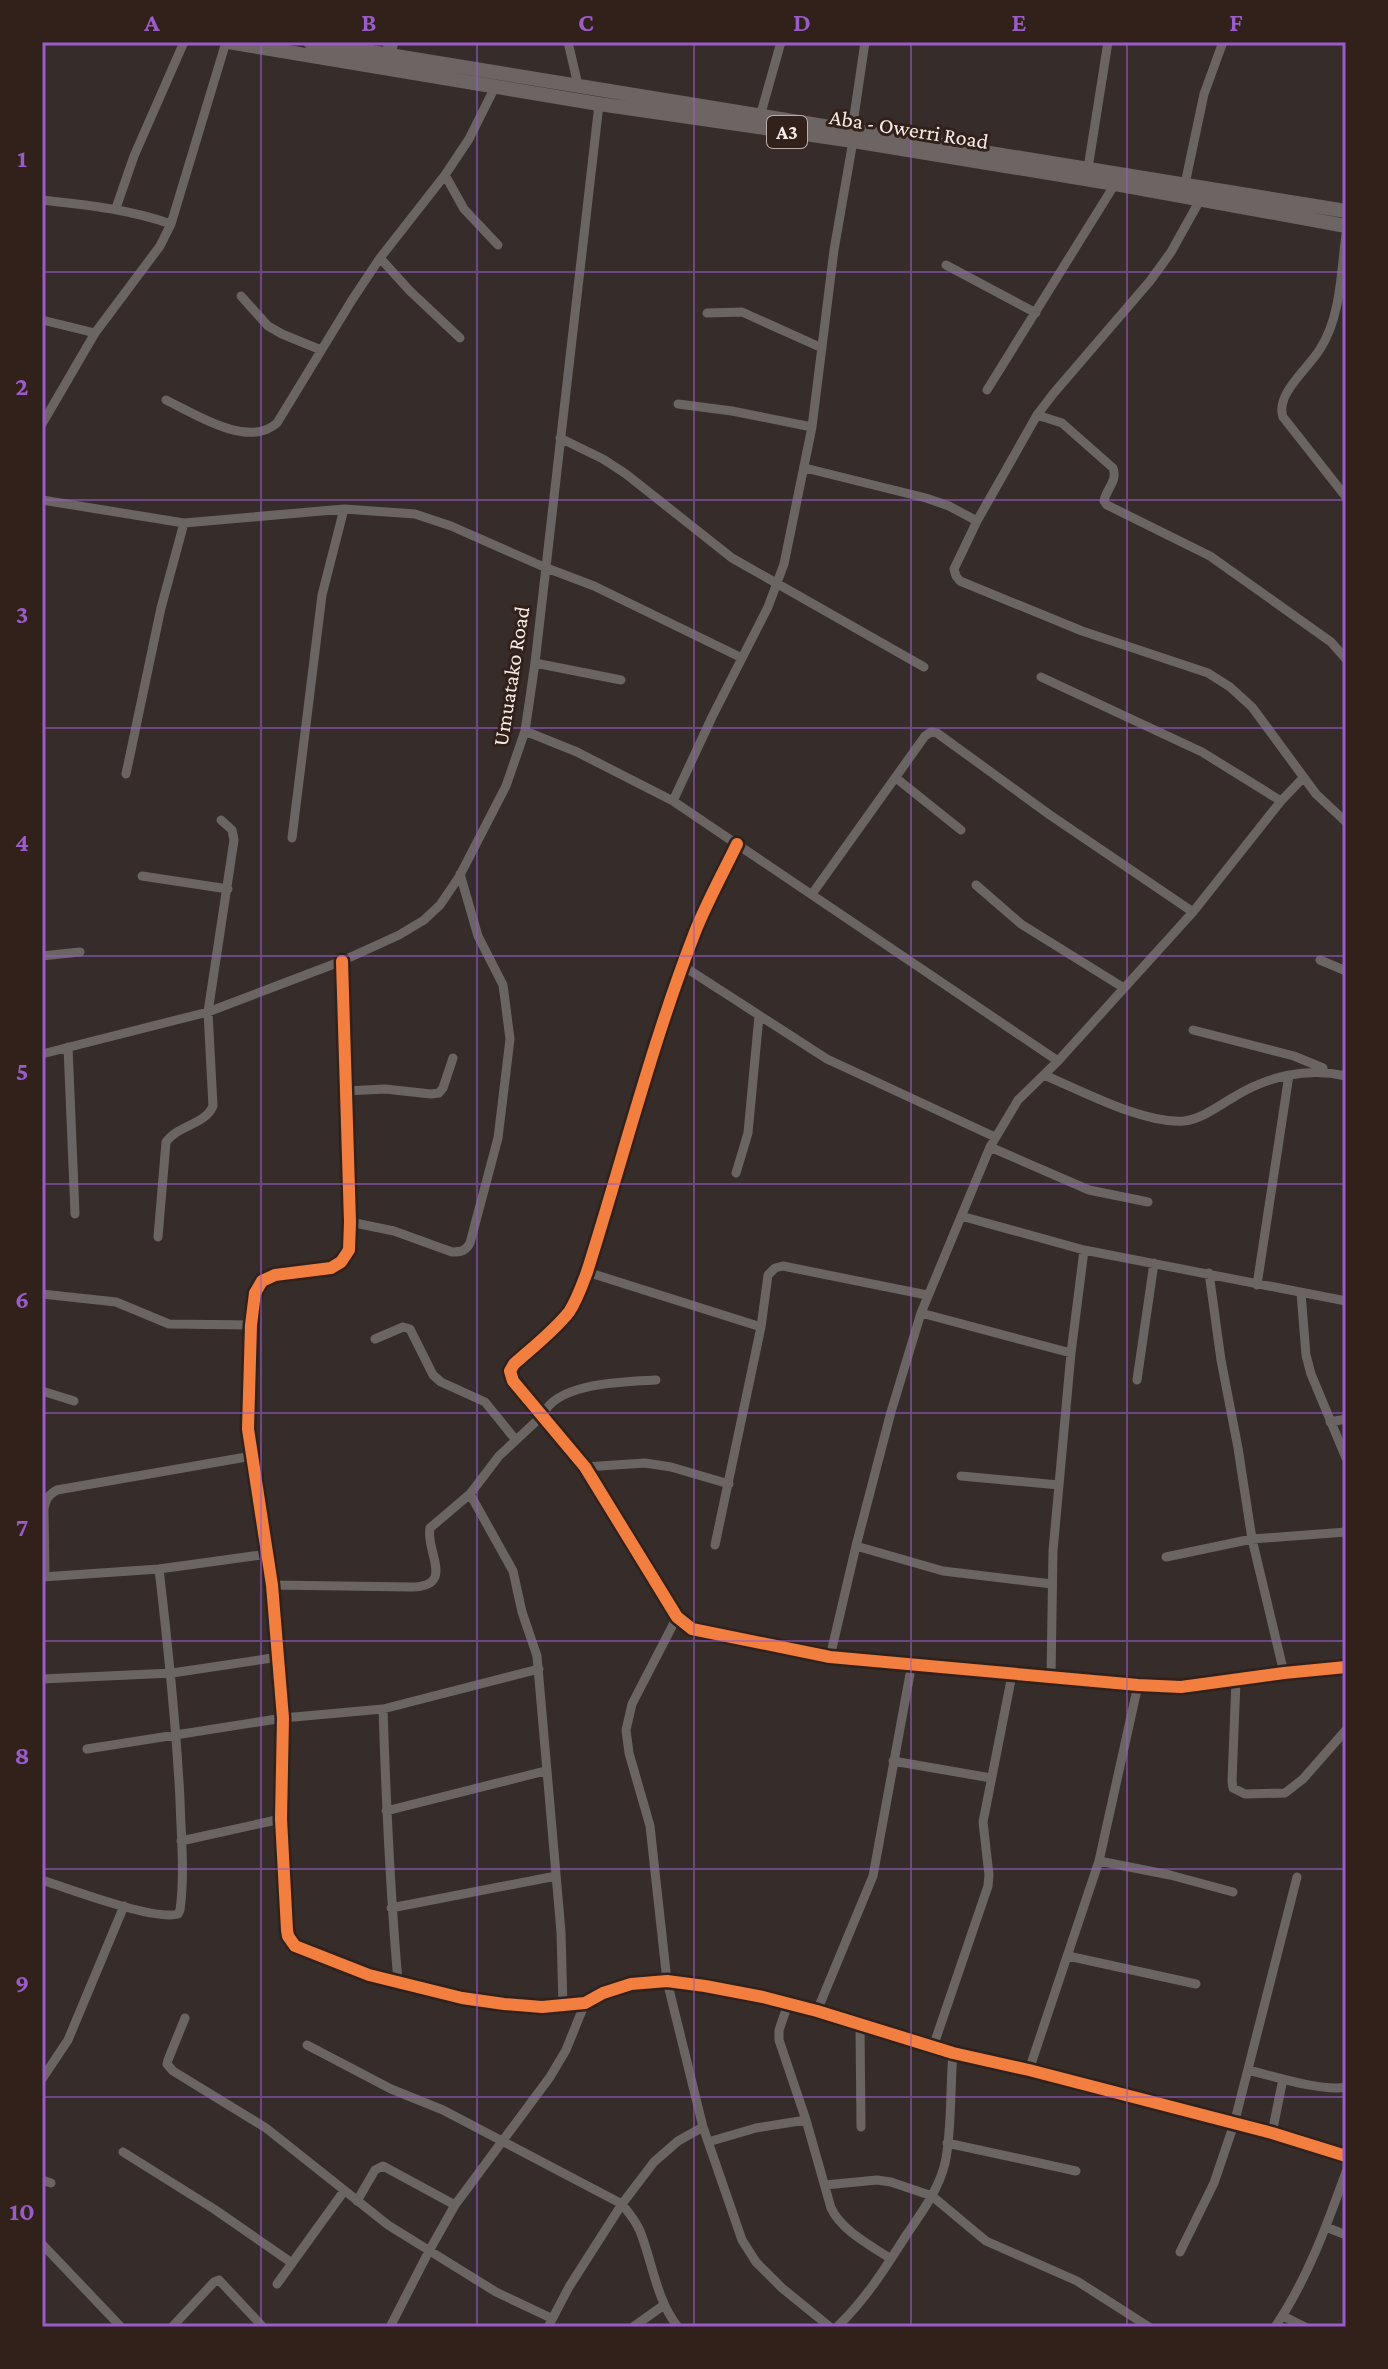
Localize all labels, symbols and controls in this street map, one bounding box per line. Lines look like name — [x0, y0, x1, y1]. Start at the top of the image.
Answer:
text: A — [143, 8, 160, 37]
text: B — [361, 8, 377, 37]
text: C — [578, 8, 594, 37]
text: D — [793, 8, 811, 37]
text: E — [1012, 8, 1027, 37]
text: F — [1229, 8, 1243, 37]
street label: Aba - Owerri Road — [828, 104, 991, 154]
road number: A3 — [767, 116, 807, 148]
text: 1 — [17, 144, 27, 173]
text: 2 — [15, 372, 29, 401]
text: 3 — [16, 600, 28, 629]
street label: Umuatako Road — [488, 604, 534, 748]
text: 4 — [15, 828, 29, 857]
text: 5 — [16, 1057, 28, 1086]
text: 6 — [15, 1285, 29, 1314]
text: 7 — [16, 1513, 28, 1542]
text: 8 — [14, 1741, 30, 1770]
text: 9 — [15, 1969, 29, 1998]
text: 10 — [9, 2197, 35, 2226]

